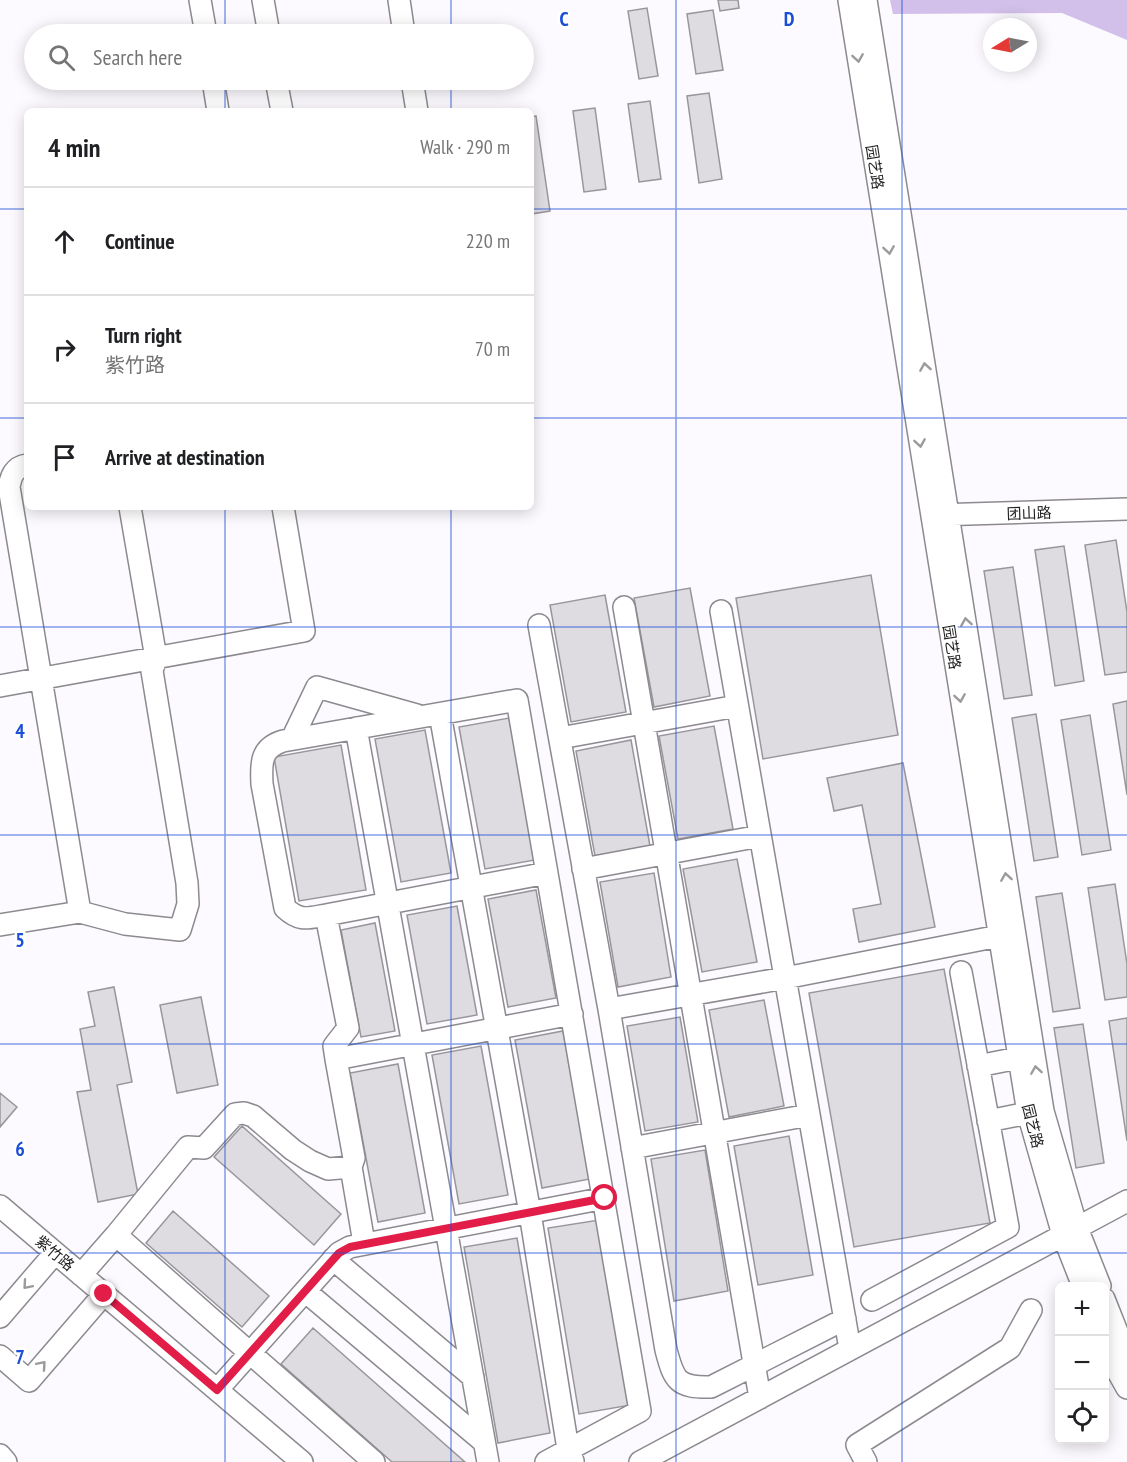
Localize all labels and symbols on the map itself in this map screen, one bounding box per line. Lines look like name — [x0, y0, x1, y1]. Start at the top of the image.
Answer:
text: C — [559, 6, 569, 32]
text: D — [784, 6, 795, 32]
north arrow — [983, 18, 1037, 72]
one-way arrow — [851, 52, 864, 62]
street label: 园艺路 — [862, 143, 888, 191]
one-way arrow — [882, 246, 894, 255]
one-way arrow — [920, 363, 932, 372]
one-way arrow — [913, 438, 925, 447]
street label: 团山路 — [1006, 503, 1052, 523]
one-way arrow — [960, 618, 972, 627]
street label: 园艺路 — [939, 623, 965, 671]
one-way arrow — [954, 693, 966, 702]
text: 4 — [15, 718, 25, 744]
one-way arrow — [1000, 872, 1012, 882]
text: 5 — [15, 927, 25, 953]
one-way arrow — [1031, 1065, 1043, 1074]
street label: 园艺路 — [1018, 1102, 1048, 1150]
text: 6 — [15, 1136, 25, 1162]
route start — [591, 1184, 617, 1210]
street label: 紫竹路 — [32, 1231, 78, 1275]
one-way arrow — [24, 1278, 35, 1289]
route end — [90, 1280, 116, 1306]
text: 7 — [15, 1344, 25, 1370]
one-way arrow — [35, 1361, 46, 1372]

